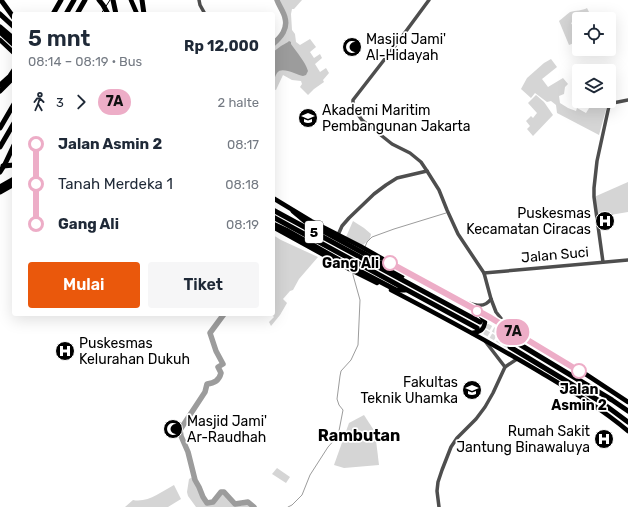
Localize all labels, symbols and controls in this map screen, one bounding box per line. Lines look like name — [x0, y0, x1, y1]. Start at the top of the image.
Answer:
map controls — [572, 12, 616, 108]
button: locate — [572, 12, 616, 56]
text: 5 mnt — [28, 25, 90, 52]
place label: Masjid Jami' Al-Hidayah — [366, 31, 446, 64]
mosque icon: Masjid Jami' Al-Hidayah — [341, 36, 363, 58]
text: Rp 12,000 — [184, 37, 259, 55]
text: 08:14 – 08:19 · Bus — [28, 54, 142, 69]
button: layers — [572, 64, 616, 108]
icon: walk — [28, 91, 50, 113]
icon: forward — [70, 91, 92, 113]
text: 7A — [106, 93, 123, 110]
text: 3 — [56, 95, 64, 110]
text: 2 halte — [218, 95, 259, 110]
place label: Akademi Maritim Pembangunan Jakarta — [322, 102, 471, 135]
school or university icon: Akademi Maritim Pembangunan Jakarta — [297, 107, 319, 129]
text: Jalan Asmin 2 — [58, 135, 162, 153]
text: 08:17 — [227, 137, 259, 152]
text: Tanah Merdeka 1 — [58, 175, 173, 193]
text: 08:18 — [225, 177, 259, 192]
place label: Puskesmas Kecamatan Ciracas — [466, 205, 591, 238]
hospital icon: Puskesmas Kecamatan Ciracas — [594, 210, 616, 232]
text: Gang Ali — [58, 215, 119, 233]
text: 08:19 — [226, 217, 259, 232]
road number: 5 — [305, 221, 323, 243]
street label: Jalan Suci — [520, 244, 590, 266]
place label: Gang Ali — [322, 255, 379, 272]
marker: Gang Ali — [382, 255, 398, 271]
button: Mulai — [28, 262, 140, 308]
button: Tiket — [148, 262, 259, 308]
unlabelled marker — [471, 305, 483, 317]
line badge: 7A — [495, 319, 531, 345]
text: 7A — [504, 323, 522, 340]
place label: Puskesmas Kelurahan Dukuh — [79, 335, 190, 368]
hospital icon: Puskesmas Kelurahan Dukuh — [54, 340, 76, 362]
marker: Jalan Asmin 2 — [571, 363, 587, 379]
place label: Fakultas Teknik Uhamka — [360, 374, 458, 407]
school or university icon: Fakultas Teknik Uhamka — [461, 379, 483, 401]
place label: Jalan Asmin 2 — [551, 381, 607, 414]
place label: Masjid Jami' Ar-Raudhah — [187, 413, 267, 446]
mosque icon: Masjid Jami' Ar-Raudhah — [162, 418, 184, 440]
place label: Rumah Sakit Jantung Binawaluya — [456, 423, 591, 456]
district label: Rambutan — [318, 426, 400, 445]
hospital icon: Rumah Sakit Jantung Binawaluya — [593, 428, 615, 450]

